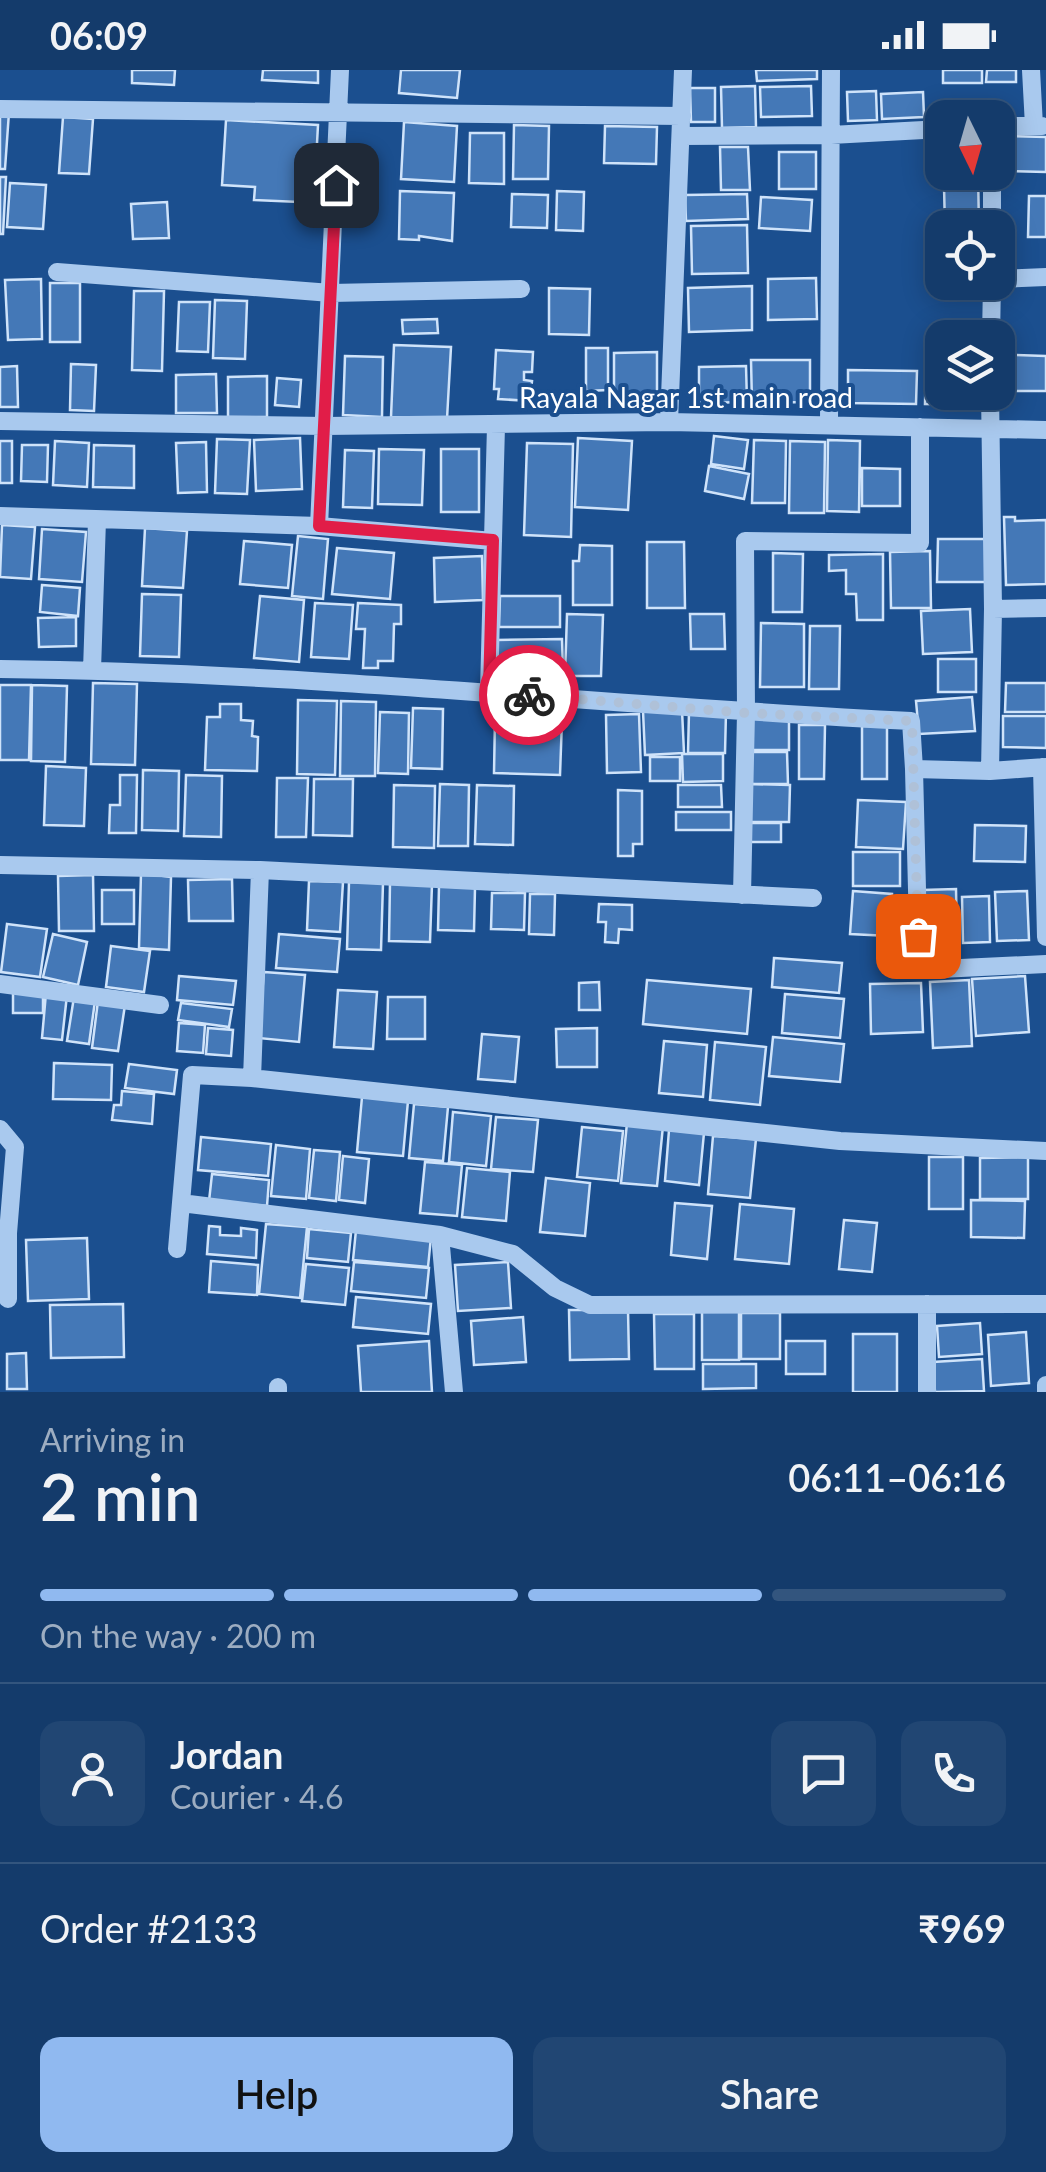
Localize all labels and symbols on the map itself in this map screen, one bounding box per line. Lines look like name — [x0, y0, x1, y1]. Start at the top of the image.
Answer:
north arrow — [925, 100, 1015, 190]
pin — [294, 143, 379, 228]
street label: Rayala Nagar 1st main road — [519, 380, 853, 414]
courier — [479, 645, 579, 745]
pin — [876, 894, 961, 979]

